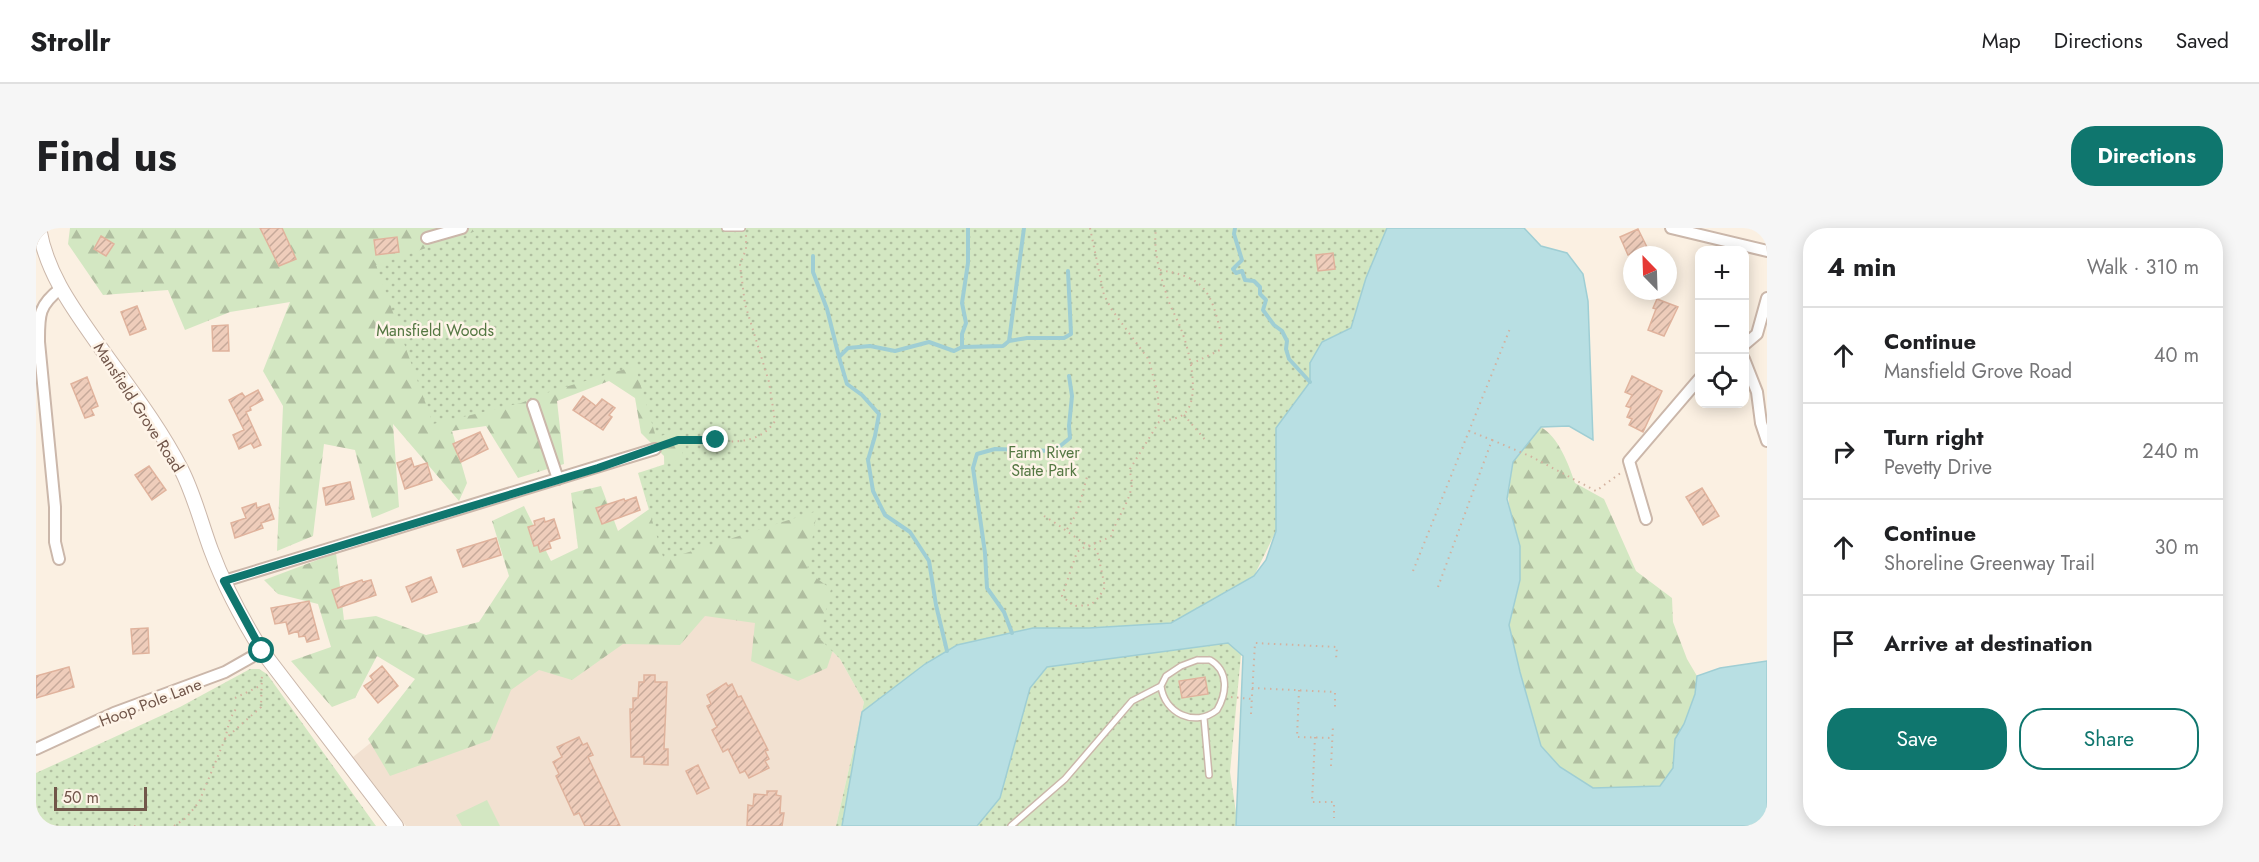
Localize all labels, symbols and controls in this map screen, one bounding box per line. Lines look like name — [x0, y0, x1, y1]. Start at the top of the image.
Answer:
text: Strollr — [30, 21, 111, 62]
text: Map — [1982, 26, 2021, 56]
text: Directions — [2054, 26, 2143, 56]
text: Saved — [2176, 26, 2229, 56]
text: Find us — [36, 126, 177, 187]
button: Directions — [2071, 126, 2223, 186]
north arrow — [1623, 246, 1677, 300]
map controls — [1695, 246, 1749, 408]
button: + — [1695, 246, 1749, 300]
text: 4 min — [1827, 248, 1896, 286]
text: Walk · 310 m — [2087, 253, 2199, 282]
button: − — [1695, 300, 1749, 354]
park label: Mansfield Woods — [376, 319, 494, 342]
text: Continue — [1884, 325, 1976, 357]
street label: Mansfield Grove Road — [88, 338, 189, 477]
icon: ahead — [1827, 339, 1860, 372]
text: 40 m — [2154, 341, 2199, 370]
button: locate — [1695, 354, 1749, 408]
text: Mansfield Grove Road — [1884, 357, 2072, 386]
text: Turn right — [1884, 421, 1984, 453]
route end — [702, 426, 728, 452]
icon: right — [1827, 435, 1860, 468]
text: 240 m — [2142, 437, 2199, 466]
park label: Farm River State Park — [1008, 441, 1080, 482]
text: Pevetty Drive — [1884, 453, 1992, 482]
text: Continue — [1884, 517, 1976, 549]
icon: ahead — [1827, 531, 1860, 564]
text: 30 m — [2154, 533, 2199, 562]
text: Shoreline Greenway Trail — [1884, 549, 2095, 578]
icon: arrive — [1827, 627, 1860, 660]
text: Arrive at destination — [1884, 627, 2093, 659]
route start — [248, 637, 274, 663]
street label: Hoop Pole Lane — [96, 672, 205, 733]
button: Save — [1827, 708, 2007, 770]
button: Share — [2019, 708, 2199, 770]
scale bar — [54, 784, 147, 812]
text: 50 m — [63, 786, 99, 809]

